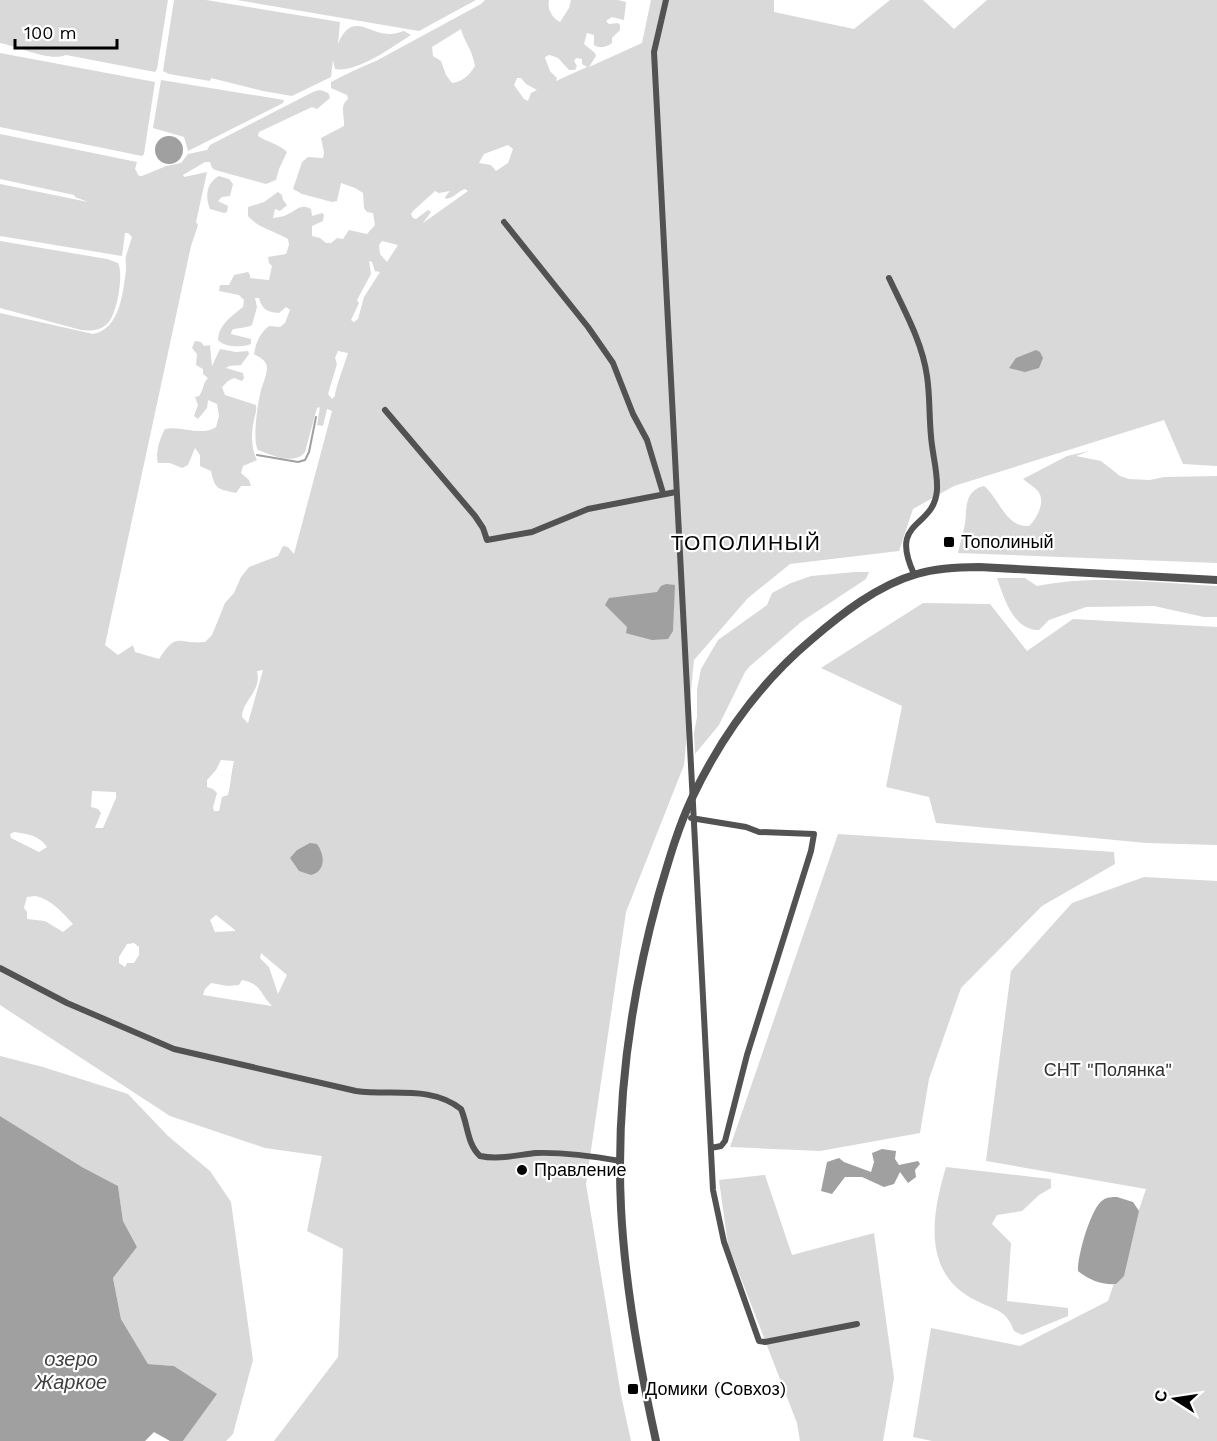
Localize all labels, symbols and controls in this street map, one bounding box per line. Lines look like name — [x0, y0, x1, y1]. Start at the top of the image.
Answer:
scale bar — [15, 12, 117, 50]
text: 100 m — [24, 22, 77, 43]
district label: ТОПОЛИНЫЙ — [671, 530, 821, 555]
place label: Тополиный — [961, 531, 1053, 552]
marker: Тополиный — [942, 535, 956, 549]
park label: СНТ "Полянка" — [1044, 1059, 1172, 1080]
place label: Правление — [534, 1159, 627, 1180]
marker: Правление — [515, 1163, 529, 1177]
water label: озеро Жаркое — [34, 1347, 107, 1394]
north arrow — [1145, 1369, 1205, 1429]
place label: Домики (Совхоз) — [645, 1378, 786, 1399]
marker: Домики (Совхоз) — [626, 1382, 640, 1396]
text: С — [1150, 1388, 1171, 1404]

